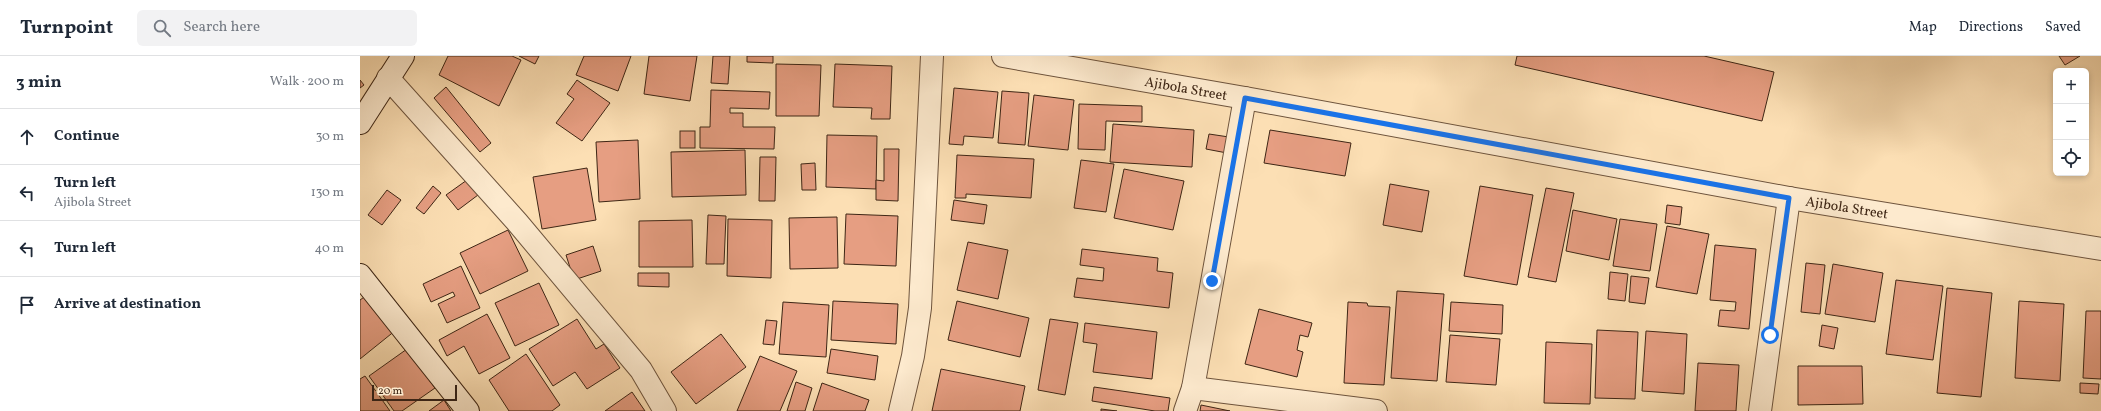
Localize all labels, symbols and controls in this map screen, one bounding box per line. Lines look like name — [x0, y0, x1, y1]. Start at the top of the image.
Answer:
search box — [137, 10, 417, 46]
text: Turnpoint — [20, 15, 113, 41]
icon: search — [151, 17, 173, 39]
text: Search here — [183, 17, 260, 38]
text: Map — [1909, 18, 1937, 37]
text: Directions — [1959, 18, 2023, 37]
text: Saved — [2045, 18, 2081, 37]
map controls — [2053, 68, 2089, 176]
button: + — [2053, 68, 2089, 104]
text: 3 min — [16, 71, 62, 94]
text: Walk · 200 m — [270, 73, 344, 91]
street label: Ajibola Street — [1143, 73, 1229, 106]
button: − — [2053, 104, 2089, 140]
icon: ahead — [16, 126, 38, 148]
text: Continue — [54, 126, 119, 147]
text: 30 m — [316, 128, 344, 146]
button: locate — [2053, 140, 2089, 176]
text: Turn left — [54, 173, 116, 194]
icon: left — [16, 182, 38, 204]
text: 130 m — [311, 184, 344, 202]
street label: Ajibola Street — [1804, 193, 1890, 224]
text: Ajibola Street — [54, 194, 132, 212]
icon: left — [16, 238, 38, 260]
text: Turn left — [54, 238, 116, 259]
text: 40 m — [315, 240, 344, 258]
route end — [1203, 272, 1221, 290]
icon: arrive — [16, 294, 38, 316]
text: Arrive at destination — [54, 294, 201, 315]
route start — [1761, 326, 1779, 344]
scale bar — [372, 383, 457, 402]
text: 20 m — [378, 384, 402, 399]

